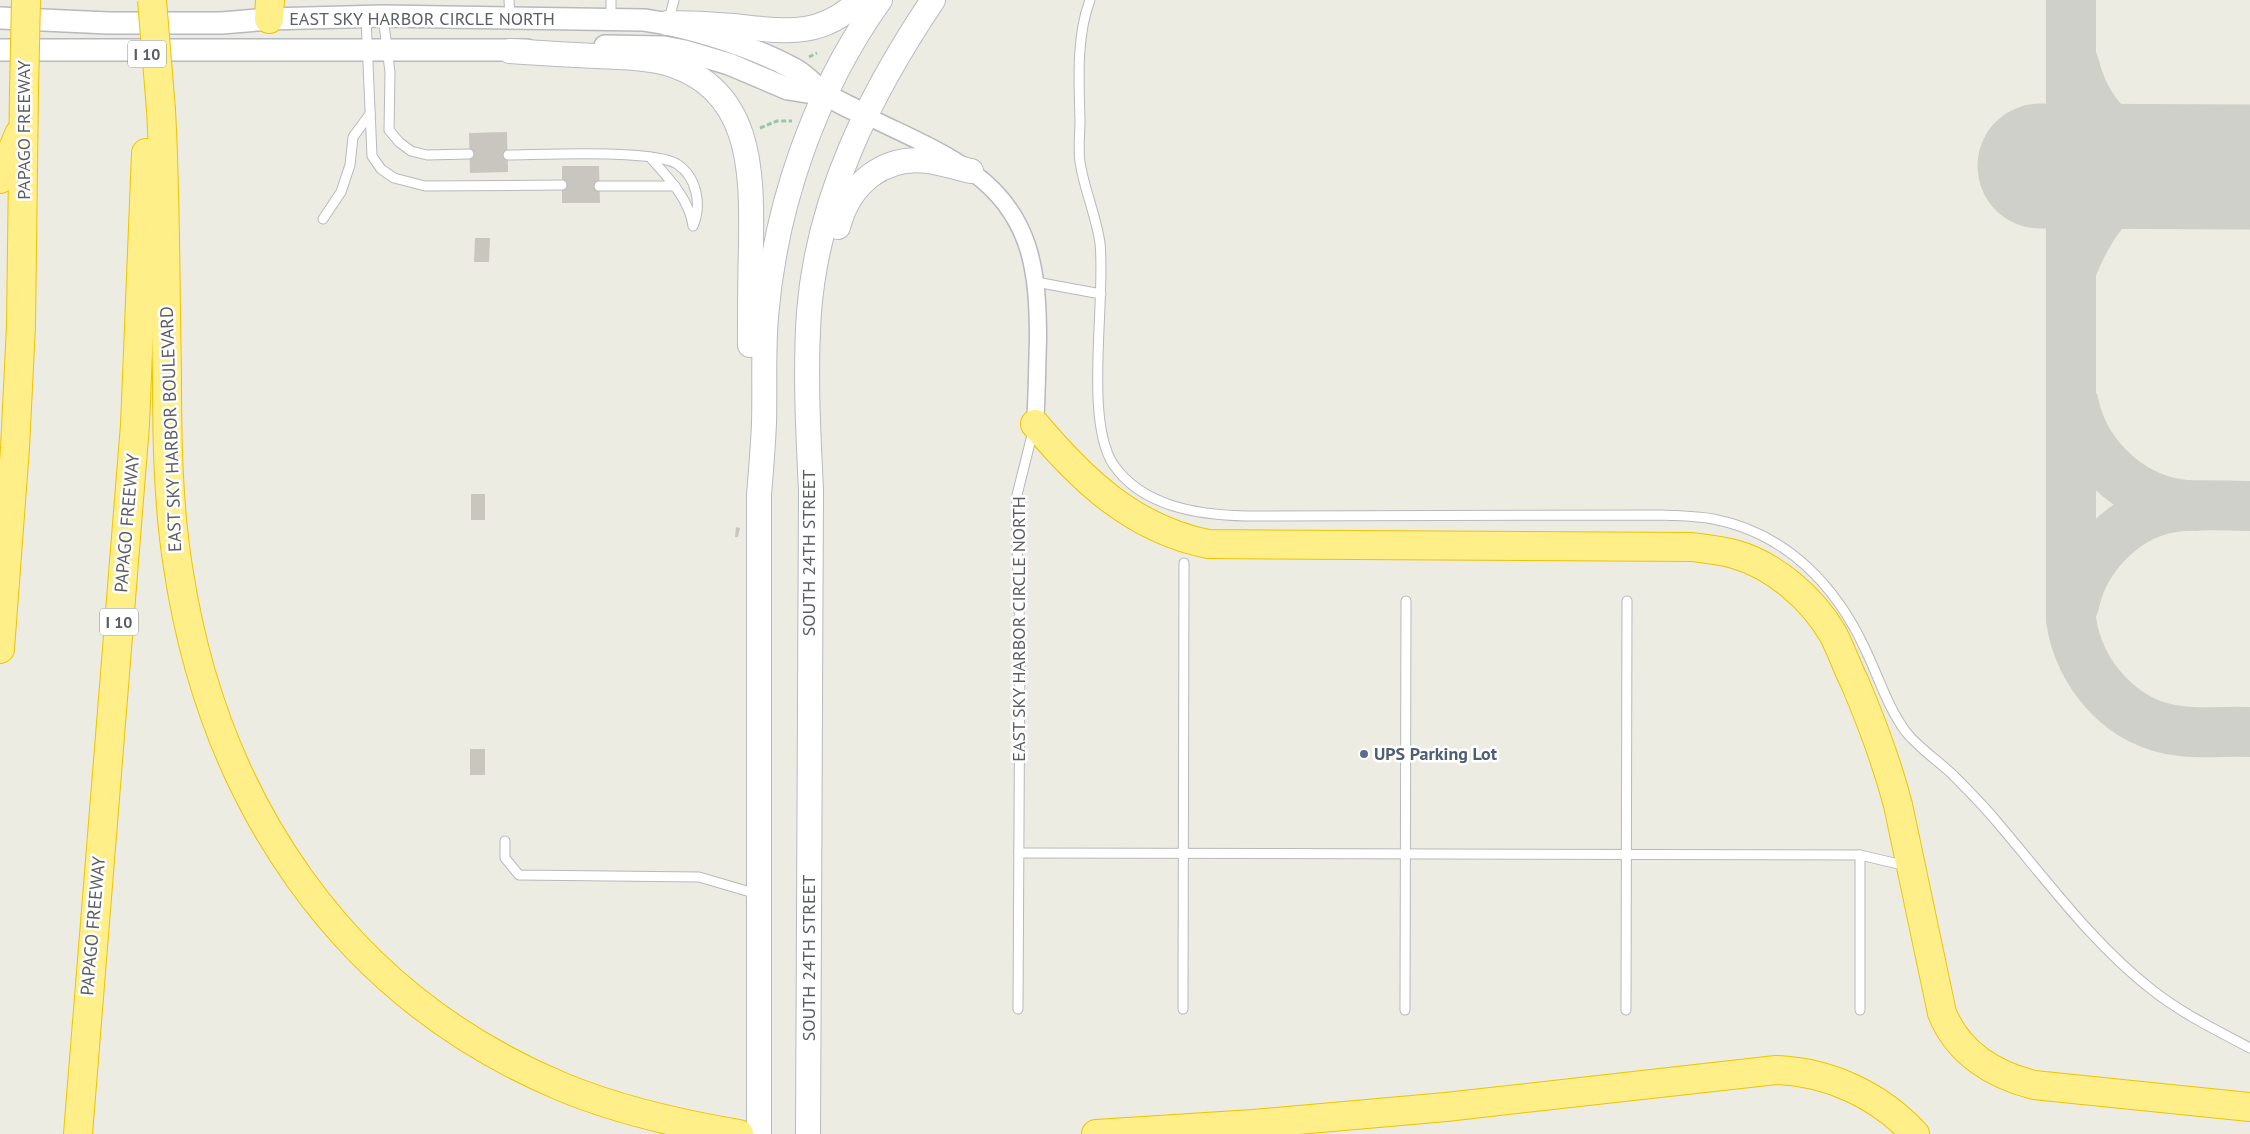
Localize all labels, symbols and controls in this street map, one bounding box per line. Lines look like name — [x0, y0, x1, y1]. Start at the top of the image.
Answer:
street label: EAST SKY HARBOR CIRCLE NORTH — [289, 7, 555, 30]
road number: I 10 — [128, 41, 166, 68]
street label: PAPAGO FREEWAY — [12, 60, 35, 200]
street label: EAST SKY HARBOR BOULEVARD — [155, 306, 186, 552]
street label: PAPAGO FREEWAY — [109, 452, 144, 594]
street label: SOUTH 24TH STREET — [797, 470, 820, 636]
street label: EAST SKY HARBOR CIRCLE NORTH — [1007, 496, 1030, 762]
road number: I 10 — [100, 608, 138, 636]
place label: UPS Parking Lot — [1374, 742, 1498, 765]
marker: UPS Parking Lot — [1358, 748, 1370, 760]
street label: PAPAGO FREEWAY — [75, 855, 110, 997]
street label: SOUTH 24TH STREET — [797, 875, 820, 1041]

